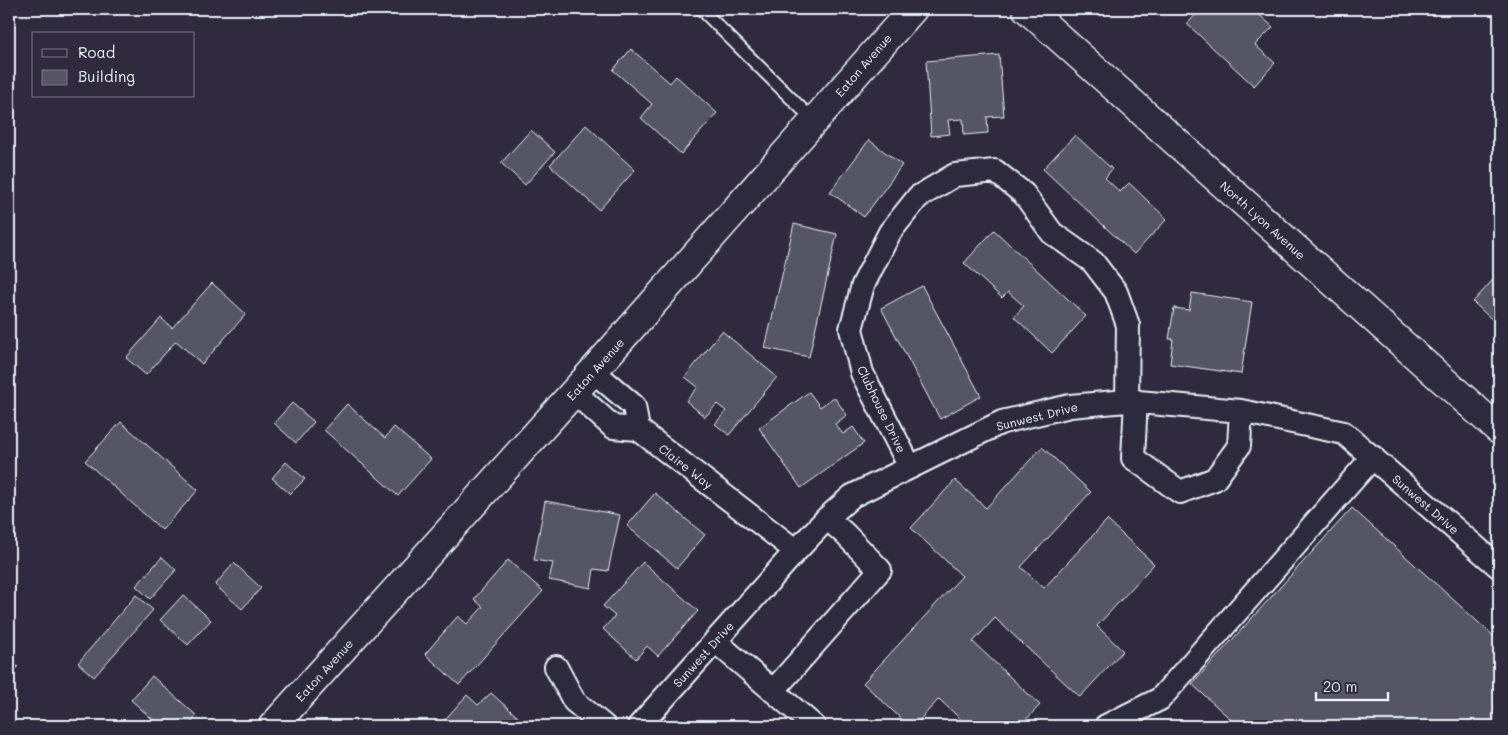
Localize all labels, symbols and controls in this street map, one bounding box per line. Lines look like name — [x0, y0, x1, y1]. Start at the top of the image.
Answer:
street label: Eaton Avenue — [831, 30, 895, 100]
legend — [32, 32, 195, 98]
text: Road — [78, 42, 115, 62]
text: Building — [78, 66, 135, 86]
street label: North Lyon Avenue — [1217, 177, 1309, 263]
street label: Eaton Avenue — [563, 334, 627, 404]
street label: Clubhouse Drive — [854, 363, 910, 455]
street label: Sunwest Drive — [995, 398, 1079, 434]
street label: Claire Way — [656, 440, 716, 492]
street label: Sunwest Drive — [1389, 471, 1463, 537]
street label: Sunwest Drive — [669, 618, 737, 690]
street label: Eaton Avenue — [292, 635, 356, 705]
scale bar — [1316, 670, 1388, 702]
text: 20 m — [1323, 676, 1357, 696]

